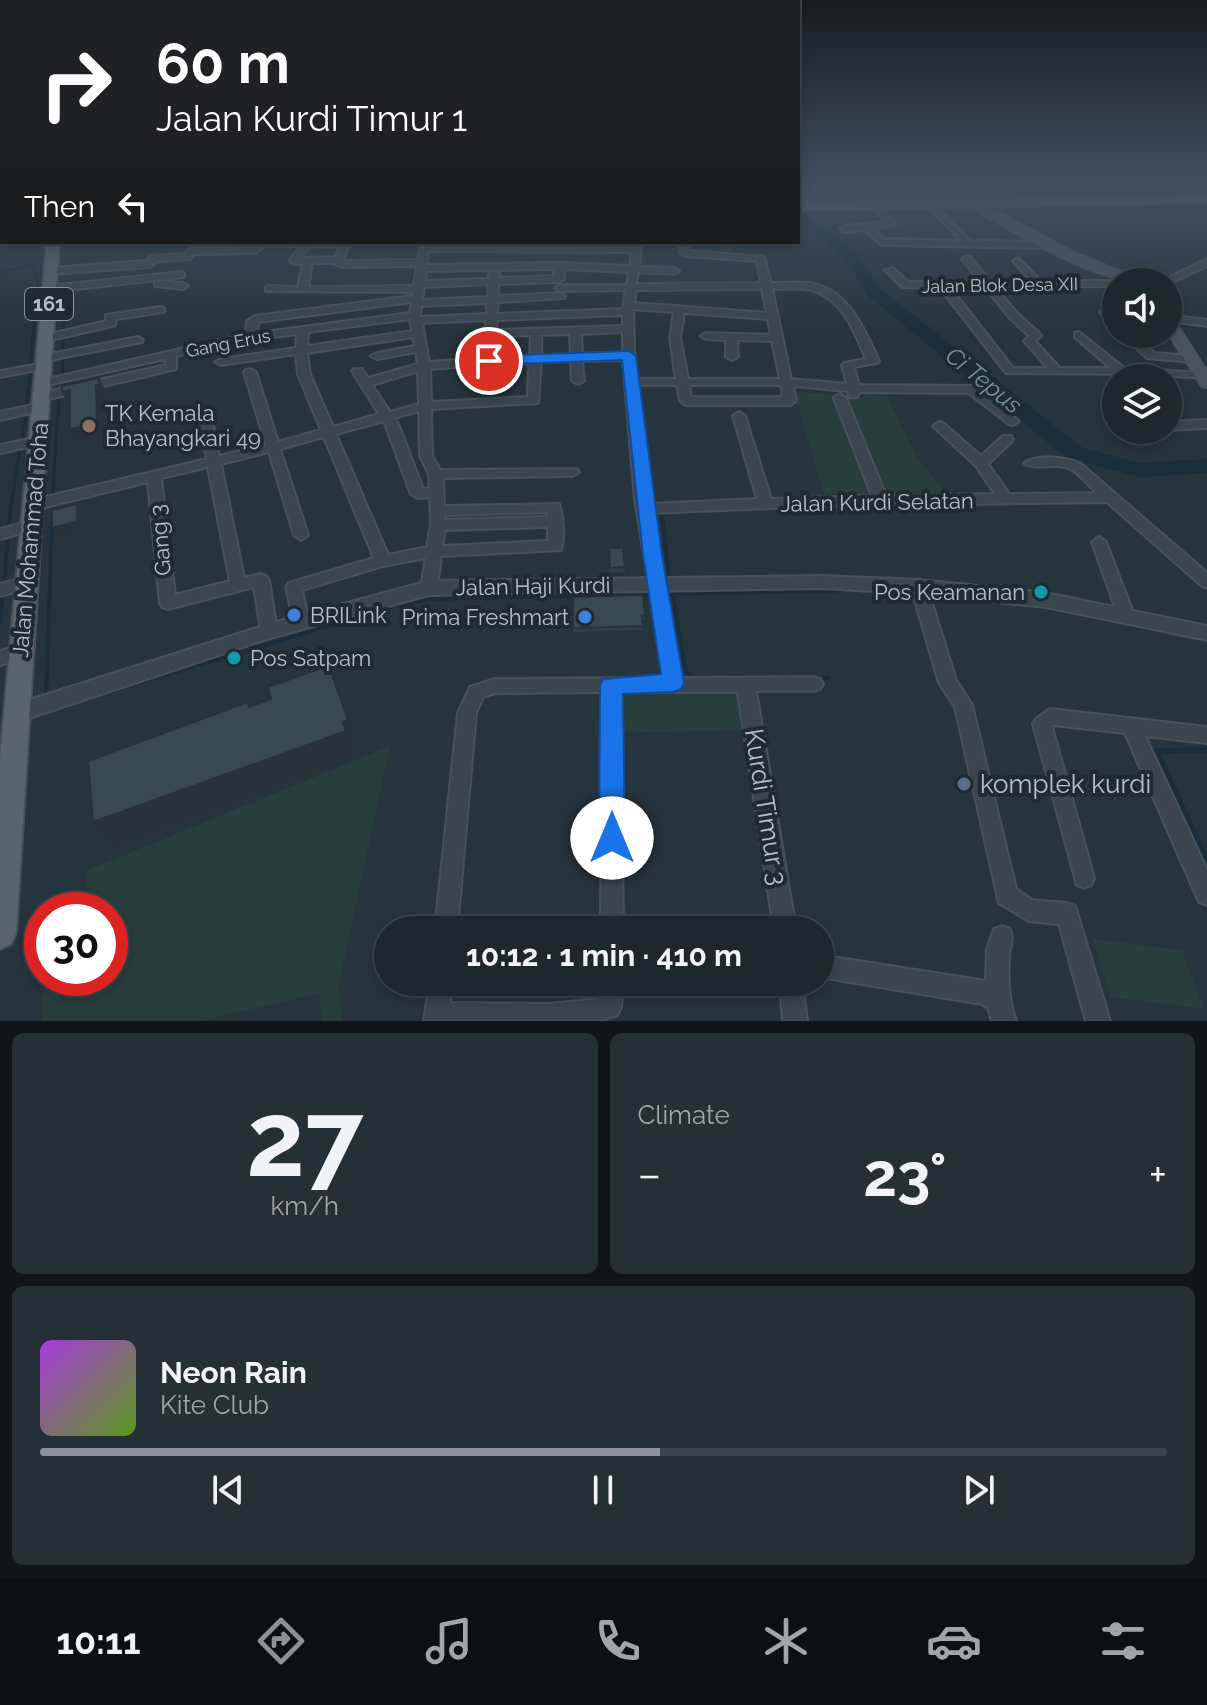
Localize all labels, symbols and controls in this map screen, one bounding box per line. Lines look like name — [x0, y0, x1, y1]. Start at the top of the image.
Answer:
text: 60 m — [156, 30, 290, 96]
icon: right — [24, 32, 128, 136]
text: Jalan Kurdi Timur 1 — [156, 97, 467, 139]
icon: left — [111, 184, 155, 228]
text: Then — [24, 189, 95, 224]
map controls — [1102, 268, 1182, 444]
button: sound — [1102, 268, 1182, 348]
street label: Jalan Blok Desa XII — [922, 273, 1078, 297]
road number: 161 — [25, 288, 73, 320]
street label: Gang Erus — [184, 324, 272, 361]
pin — [455, 327, 523, 395]
icon: arrive — [467, 339, 511, 383]
water label: Ci Tepus — [940, 341, 1028, 419]
button: layers — [1102, 364, 1182, 444]
place label: TK Kemala Bhayangkari 49 — [105, 400, 261, 451]
marker: TK Kemala Bhayangkari 49 — [80, 417, 98, 435]
street label: Jalan Mohammad Toha — [7, 421, 53, 659]
street label: Jalan Kurdi Selatan — [780, 487, 974, 517]
street label: Gang 3 — [144, 503, 176, 577]
street label: Jalan Haji Kurdi — [455, 572, 611, 600]
place label: Pos Keamanan — [874, 579, 1025, 605]
marker: Pos Keamanan — [1032, 583, 1050, 601]
place label: BRILink — [310, 602, 387, 628]
place label: Prima Freshmart — [402, 604, 570, 630]
marker: BRILink — [285, 606, 303, 624]
marker: Prima Freshmart — [576, 608, 594, 626]
place label: Pos Satpam — [250, 645, 371, 671]
marker: Pos Satpam — [225, 649, 243, 667]
street label: Kurdi Timur 3 — [739, 727, 793, 887]
place label: komplek kurdi — [980, 769, 1151, 799]
marker: komplek kurdi — [955, 775, 973, 793]
position arrow — [570, 796, 654, 880]
speed limit sign: 30 — [24, 892, 128, 996]
text: 10:12 · 1 min · 410 m — [466, 938, 742, 973]
text: 27 — [246, 1078, 363, 1200]
text: Climate — [638, 1100, 730, 1130]
text: 23° — [863, 1140, 947, 1210]
text: − — [638, 1149, 661, 1200]
text: + — [1149, 1149, 1167, 1200]
text: km/h — [270, 1191, 339, 1221]
text: Neon Rain — [160, 1355, 307, 1390]
text: Kite Club — [160, 1390, 269, 1420]
icon: previous — [206, 1468, 250, 1512]
icon: pause — [581, 1468, 625, 1512]
icon: next — [957, 1468, 1001, 1512]
icon: directions — [253, 1613, 309, 1669]
icon: music — [421, 1613, 477, 1669]
icon: phone — [590, 1613, 646, 1669]
icon: climate — [758, 1613, 814, 1669]
icon: car — [926, 1613, 982, 1669]
icon: filters — [1095, 1613, 1151, 1669]
text: 10:11 — [56, 1620, 141, 1662]

